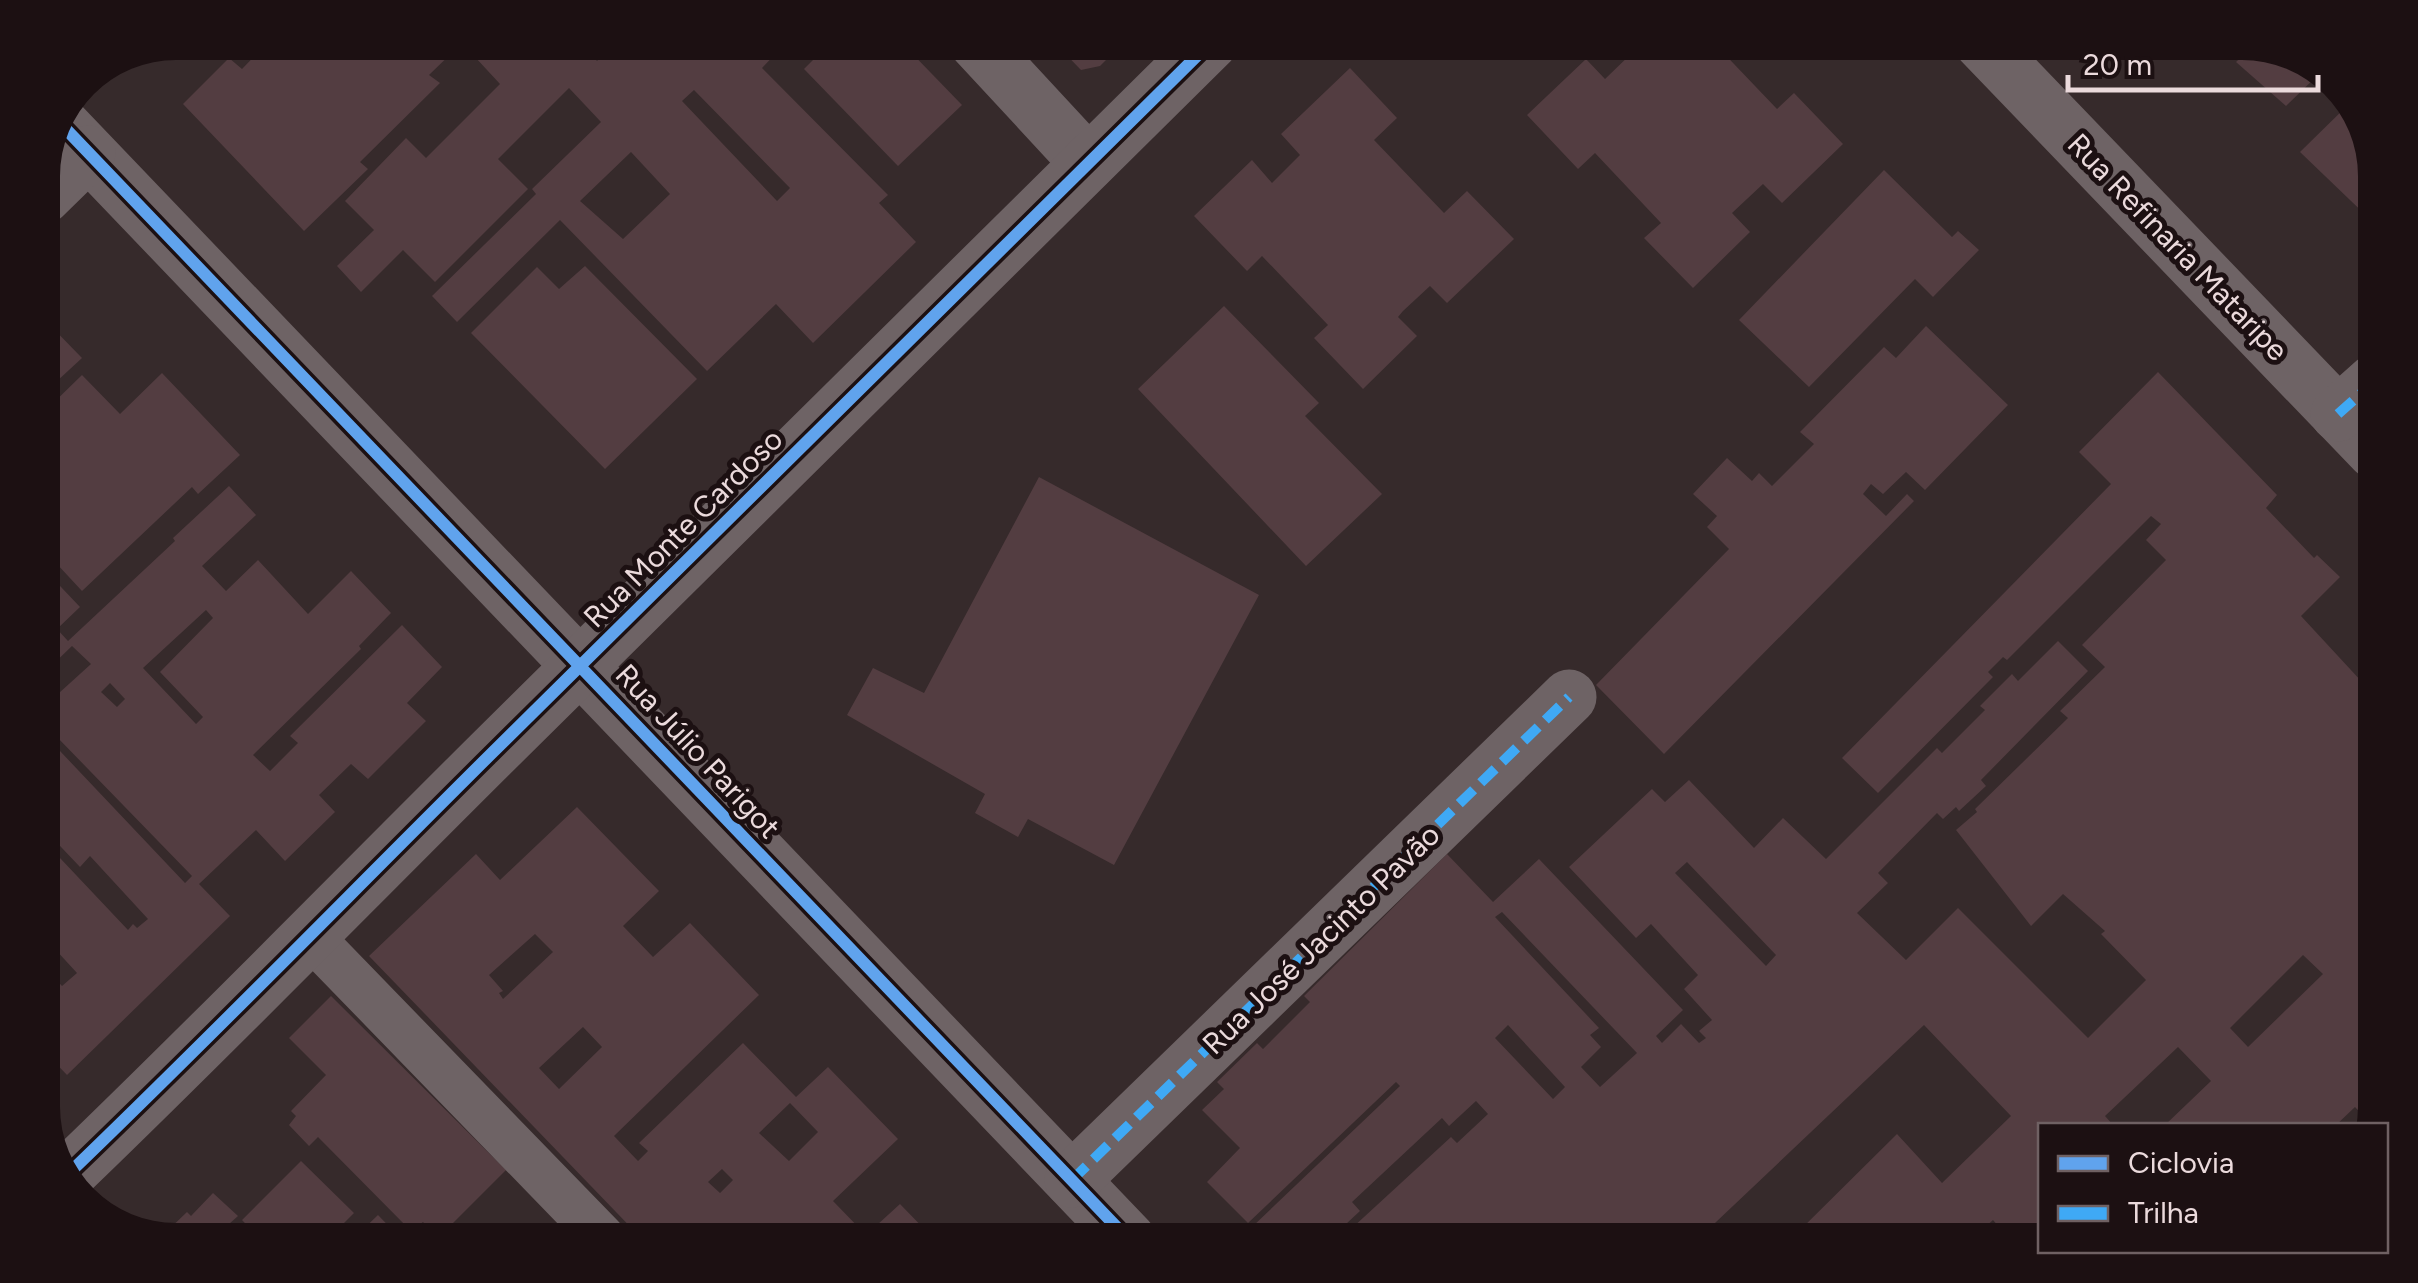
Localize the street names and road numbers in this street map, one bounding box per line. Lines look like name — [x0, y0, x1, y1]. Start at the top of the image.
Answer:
street label: Rua Refinaria Mataripe — [2060, 126, 2296, 368]
street label: Rua Monte Cardoso — [576, 421, 790, 635]
street label: Rua Júlio Parigot — [608, 656, 788, 846]
street label: Rua José Jacinto Pavão — [1195, 816, 1447, 1062]

